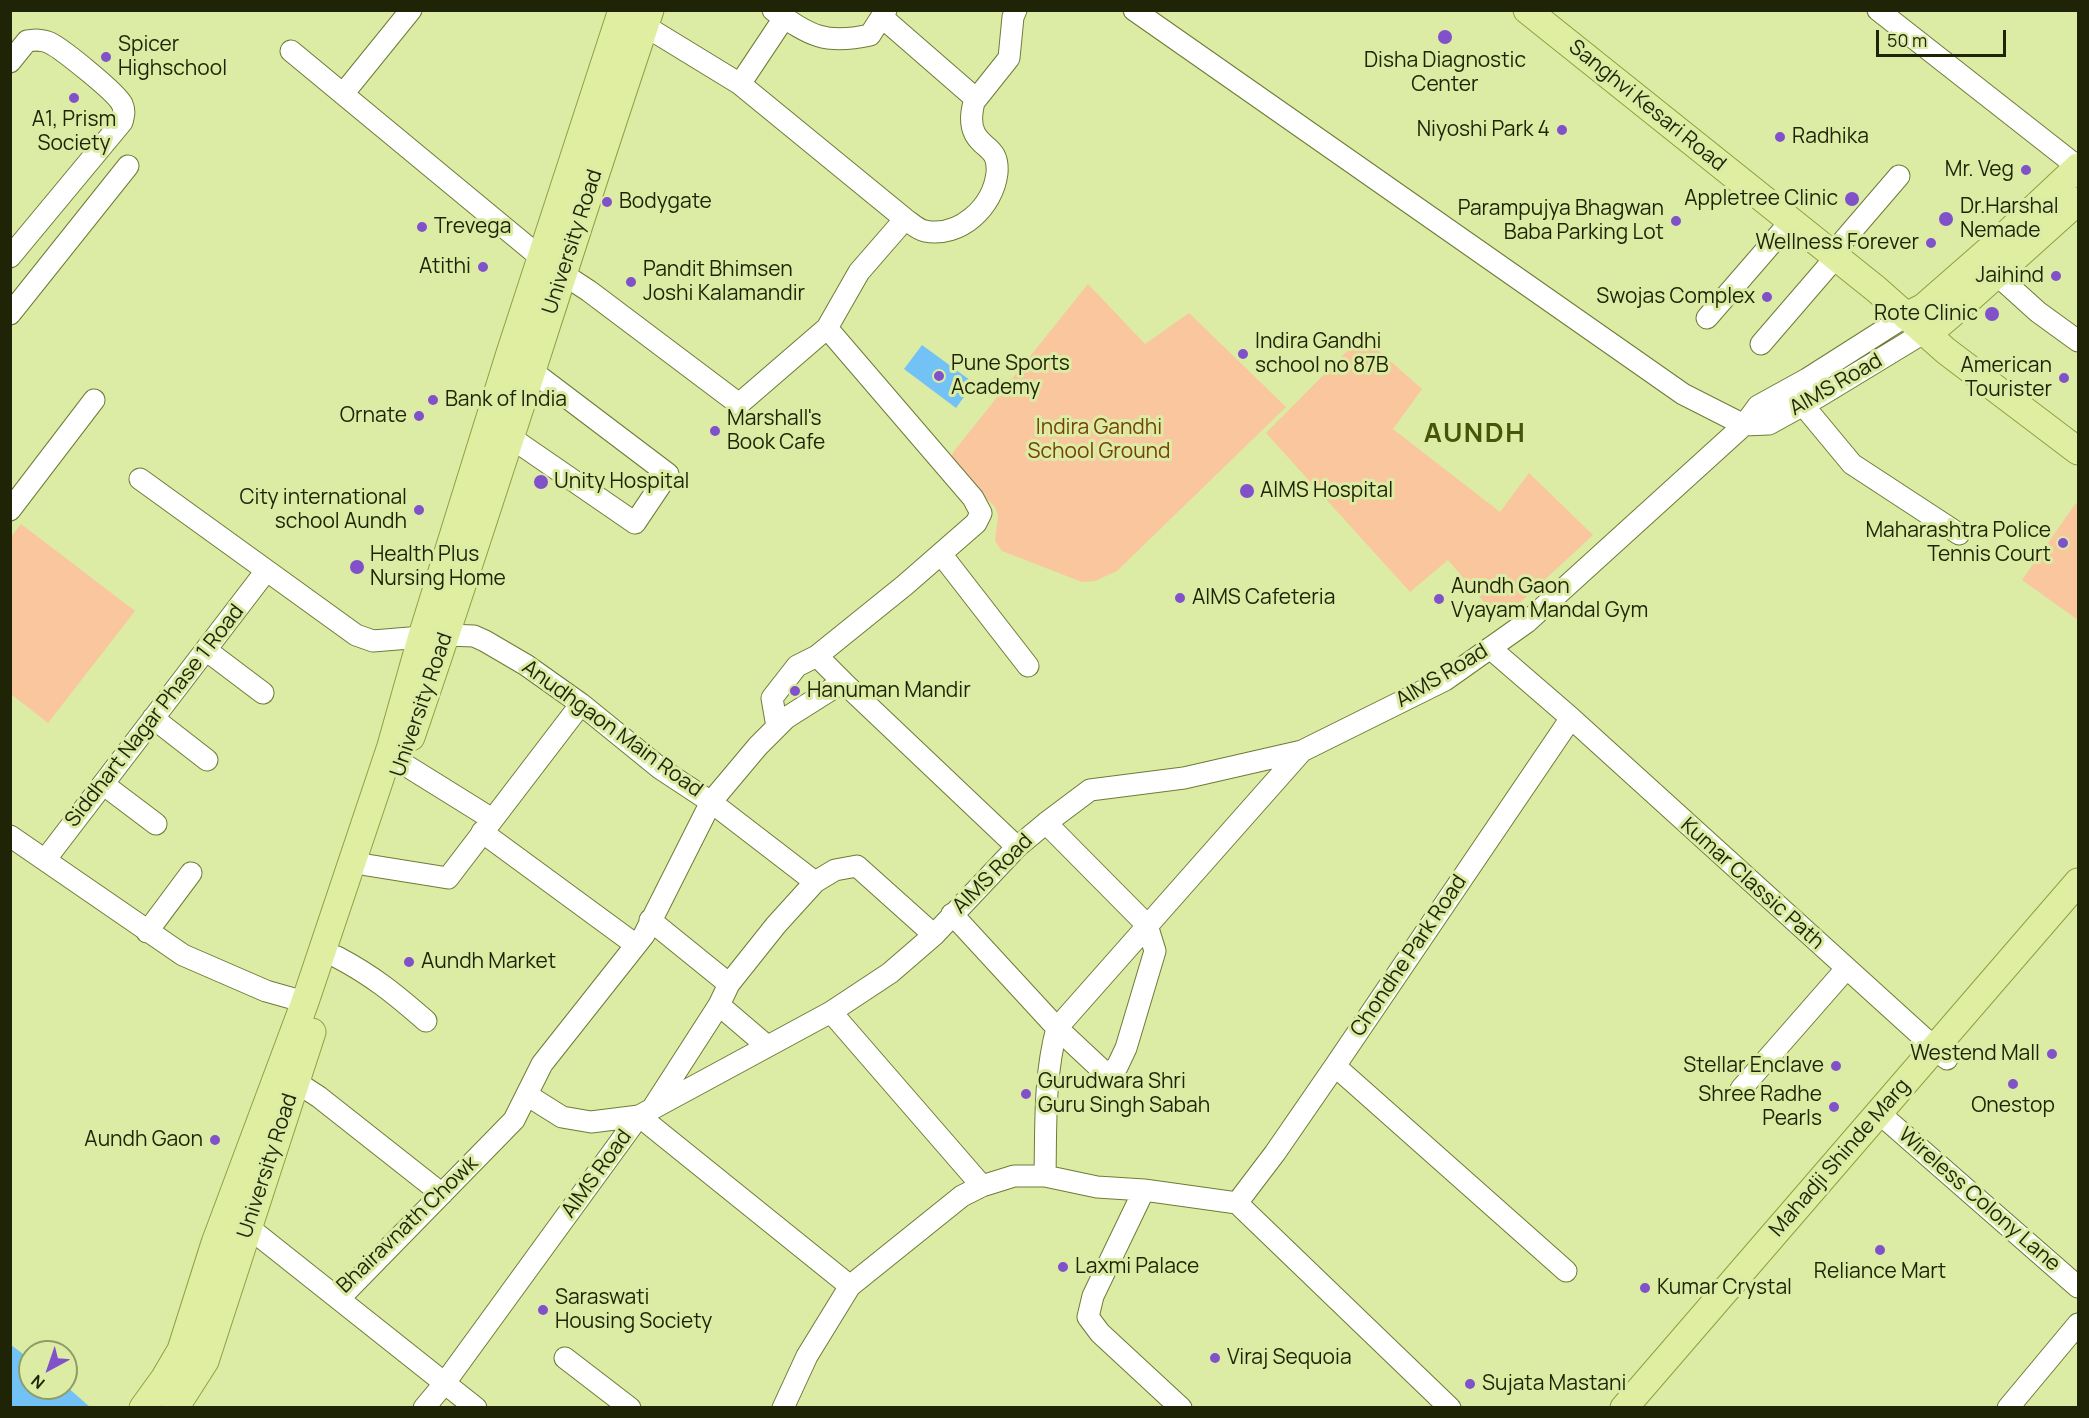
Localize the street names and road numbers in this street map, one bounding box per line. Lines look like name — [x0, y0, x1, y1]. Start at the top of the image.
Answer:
street label: Sanghvi Kesari Road — [1563, 35, 1731, 177]
street label: University Road — [538, 166, 608, 318]
street label: AIMS Road — [1785, 348, 1887, 422]
street label: Siddhart Nagar Phase 1 Road — [60, 600, 250, 832]
street label: University Road — [386, 630, 458, 780]
street label: AIMS Road — [1391, 639, 1493, 713]
street label: Anudhgaon Main Road — [517, 655, 707, 803]
street label: Kumar Classic Path — [1675, 813, 1829, 955]
street label: AIMS Road — [948, 829, 1038, 919]
street label: Chondhe Park Road — [1346, 870, 1472, 1042]
street label: Mahadji Shinde Marg — [1765, 1074, 1915, 1242]
street label: University Road — [233, 1090, 303, 1242]
street label: Wireless Colony Lane — [1893, 1123, 2065, 1277]
street label: AIMS Road — [557, 1125, 637, 1223]
street label: Bhairavnath Chowk — [332, 1151, 484, 1299]

